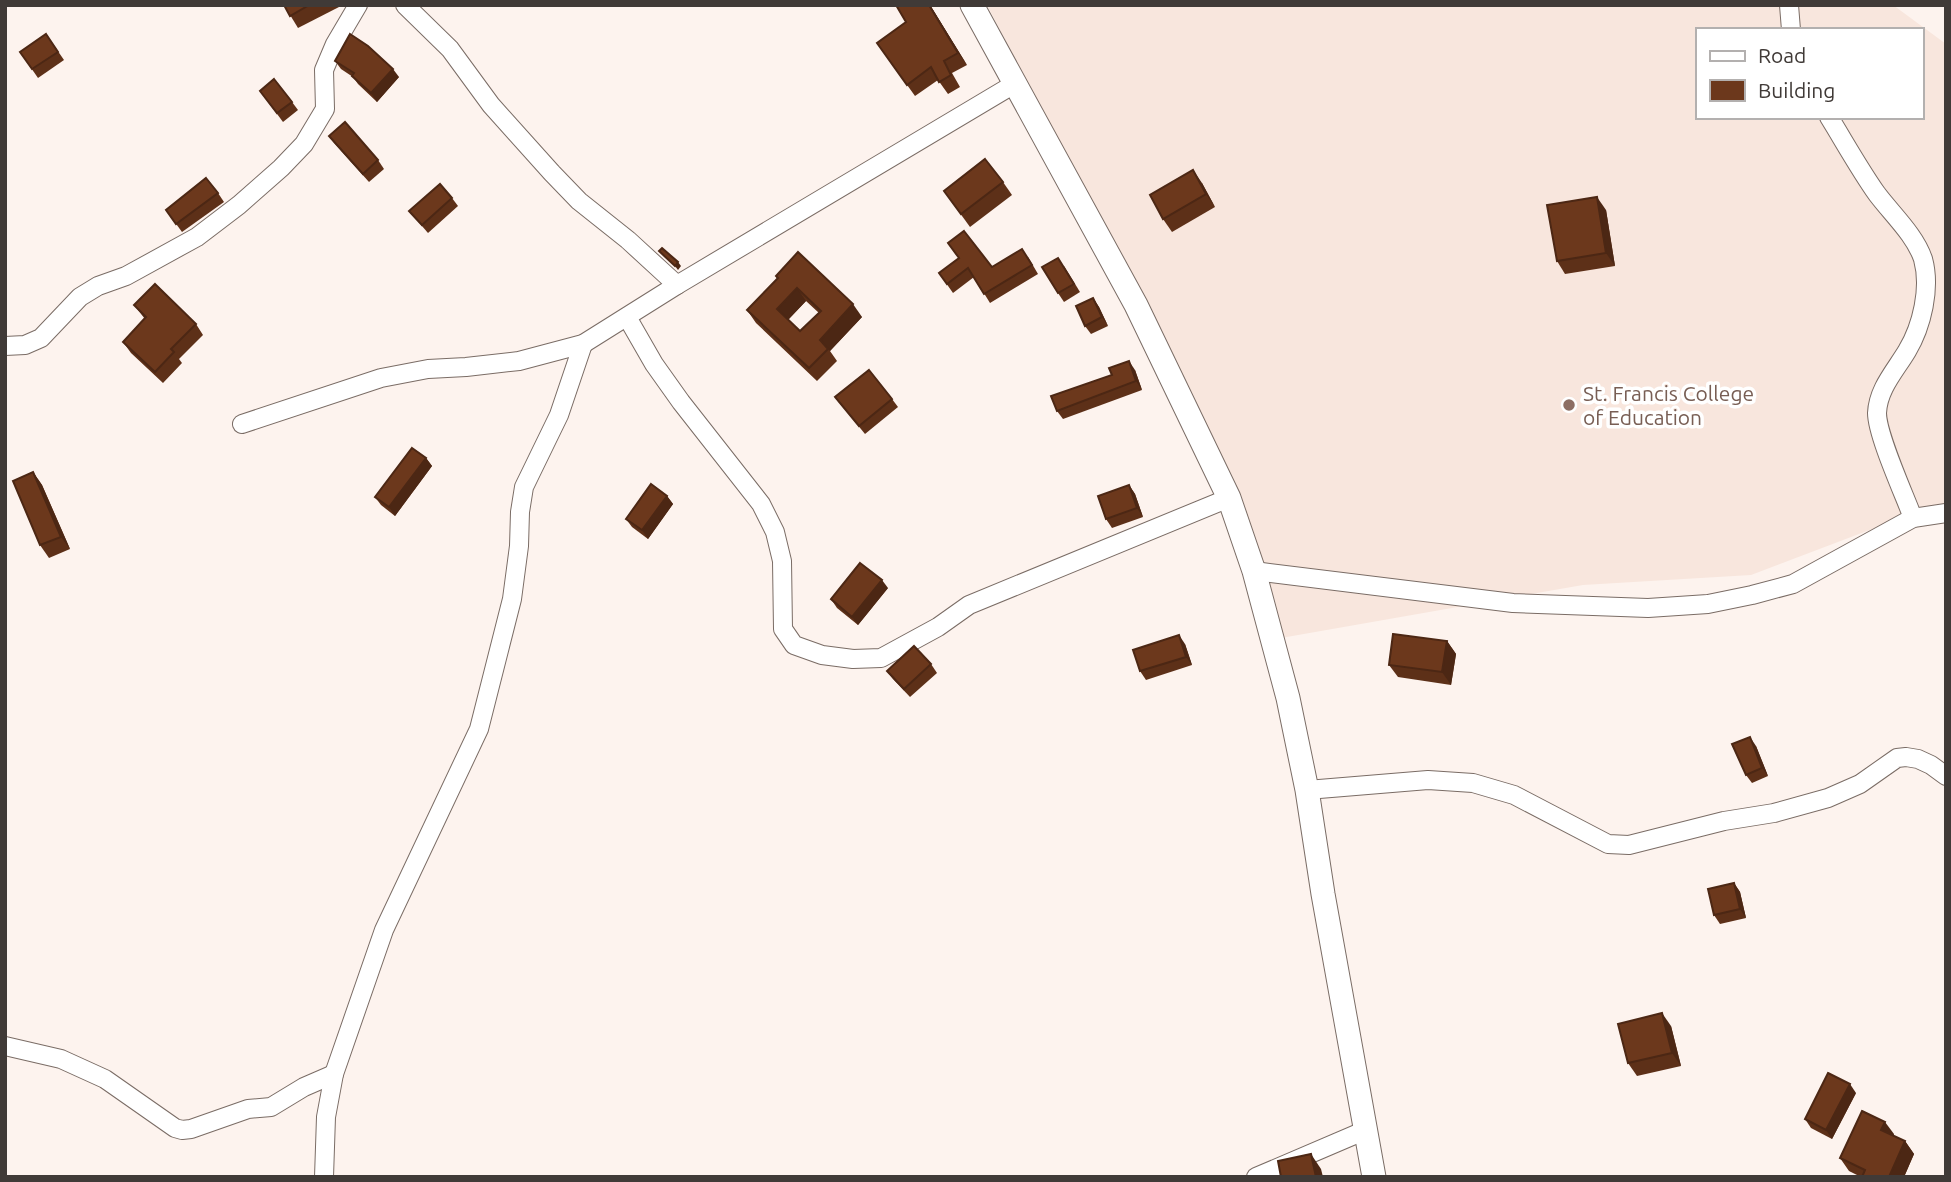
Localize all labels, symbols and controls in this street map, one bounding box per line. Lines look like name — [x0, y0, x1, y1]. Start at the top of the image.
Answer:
legend — [1696, 28, 1923, 119]
text: Road — [1758, 43, 1806, 67]
text: Building — [1758, 78, 1835, 102]
place label: St. Francis College of Education — [1583, 381, 1754, 429]
marker: St. Francis College of Education — [1561, 397, 1577, 413]

